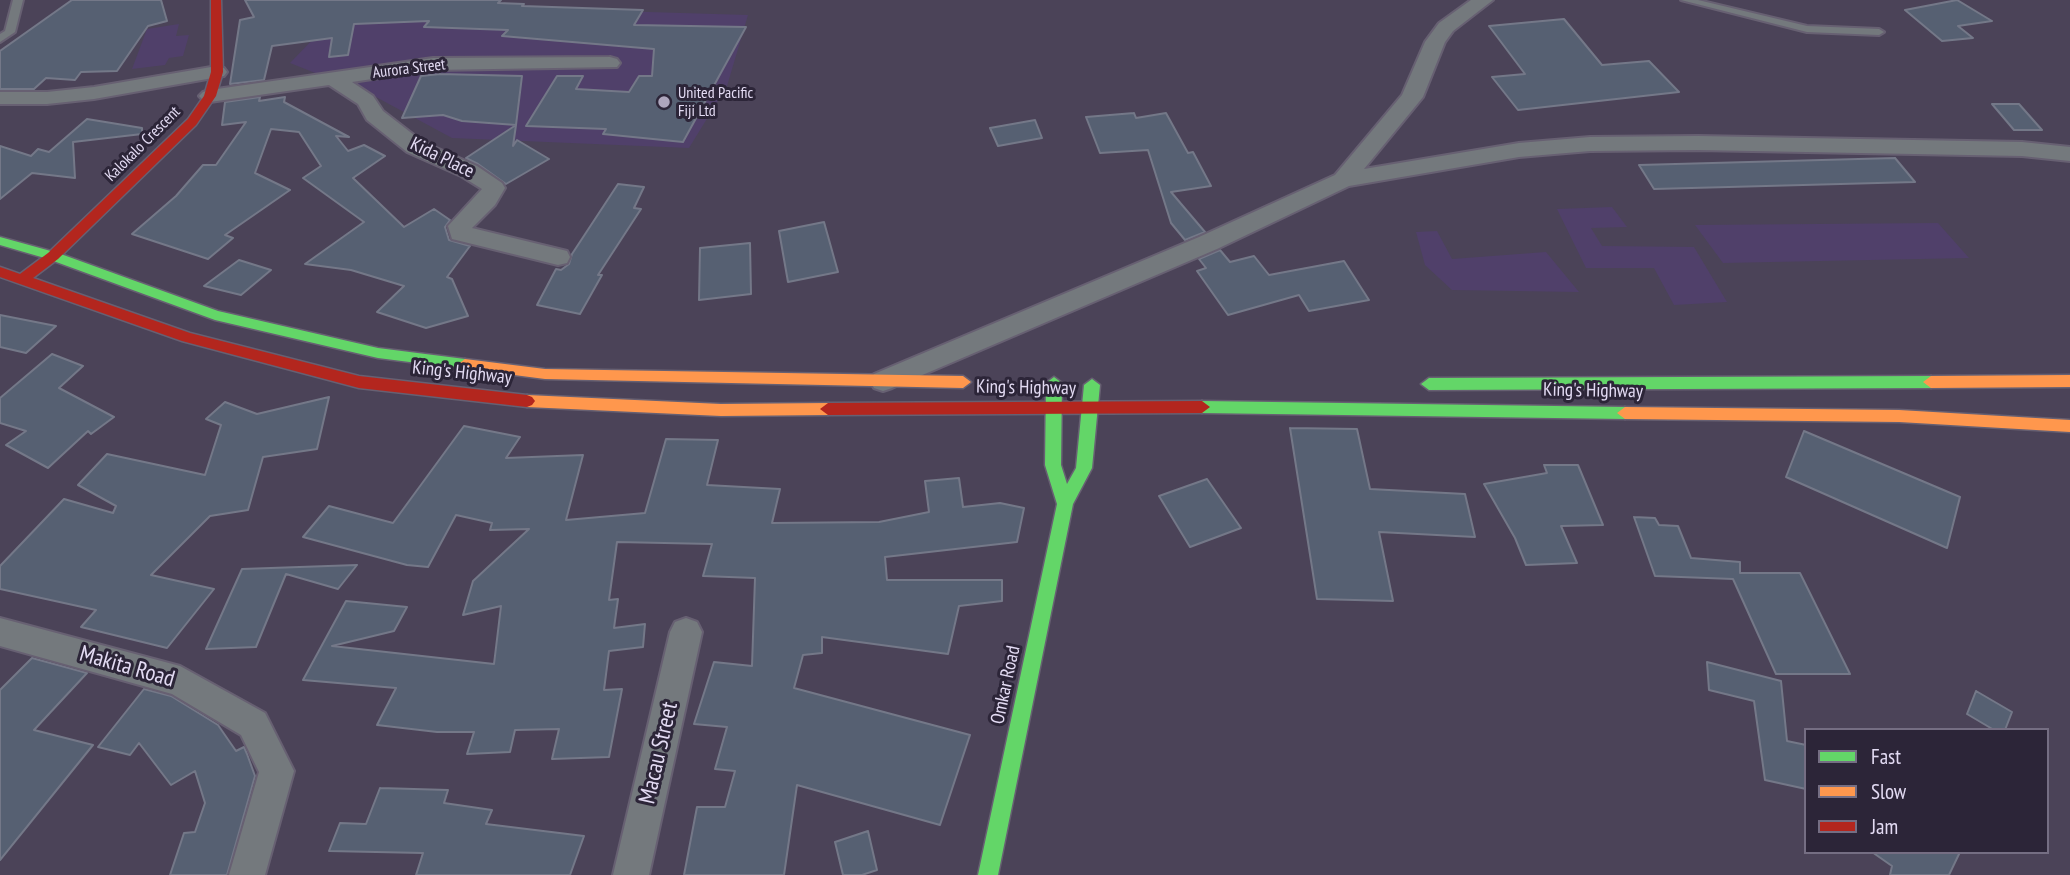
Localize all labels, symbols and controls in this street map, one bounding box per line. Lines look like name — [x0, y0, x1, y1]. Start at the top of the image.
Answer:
street label: Aurora Street — [372, 55, 446, 83]
place label: United Pacific Fiji Ltd — [678, 83, 753, 121]
marker: United Pacific Fiji Ltd — [656, 94, 672, 110]
street label: Kalokalo Crescent — [101, 102, 185, 186]
street label: Kida Place — [406, 133, 478, 183]
street label: King's Highway — [411, 356, 513, 390]
street label: King's Highway — [976, 376, 1076, 400]
street label: King's Highway — [1543, 379, 1643, 403]
street label: Makita Road — [76, 640, 178, 694]
street label: Omkar Road — [987, 644, 1025, 726]
street label: Macau Street — [634, 699, 684, 807]
legend — [1804, 728, 2049, 854]
text: Fast — [1871, 743, 1901, 770]
text: Slow — [1871, 778, 1906, 805]
text: Jam — [1871, 813, 1898, 840]

